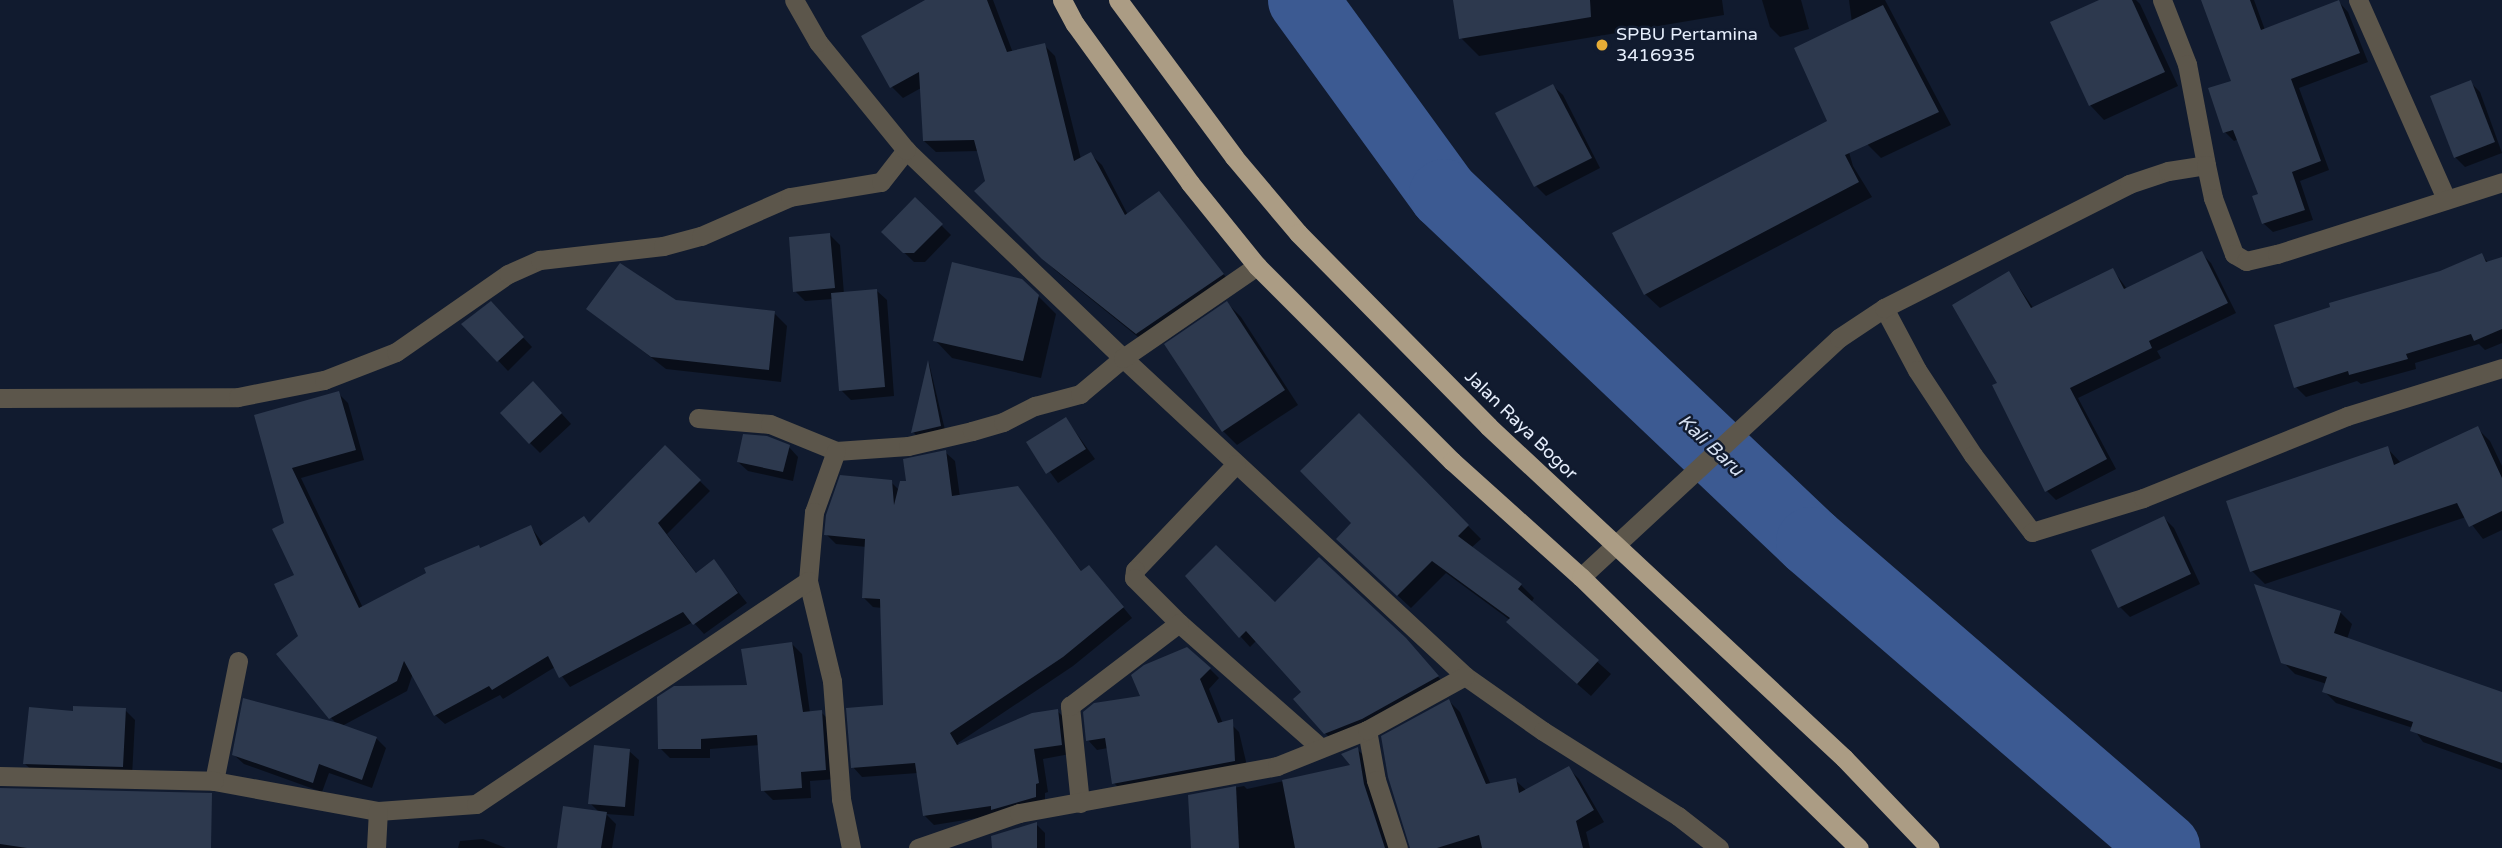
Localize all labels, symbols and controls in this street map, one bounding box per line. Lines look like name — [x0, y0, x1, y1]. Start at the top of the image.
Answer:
place label: SPBU Pertamina 3416935 — [1616, 24, 1758, 66]
marker: SPBU Pertamina 3416935 — [1594, 37, 1610, 53]
street label: Jalan Raya Bogor — [1460, 366, 1582, 484]
water label: Kali Baru — [1673, 410, 1747, 482]

